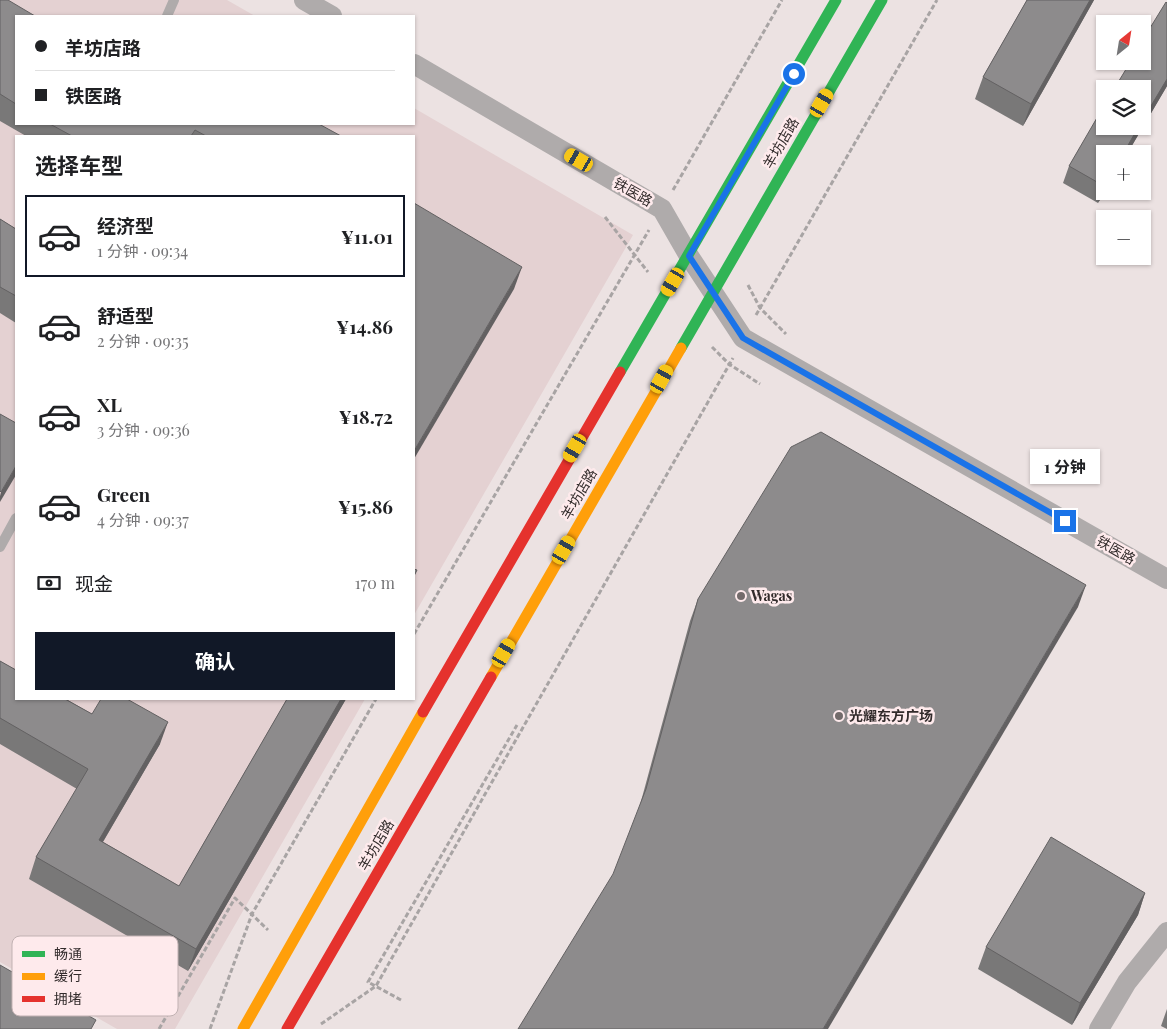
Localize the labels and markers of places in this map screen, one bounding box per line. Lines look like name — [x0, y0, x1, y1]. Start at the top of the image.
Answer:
place label: Wagas — [750, 586, 792, 605]
marker: Wagas — [735, 590, 747, 602]
place label: 光耀东方广场 — [849, 706, 933, 725]
marker: 光耀东方广场 — [833, 710, 845, 722]

